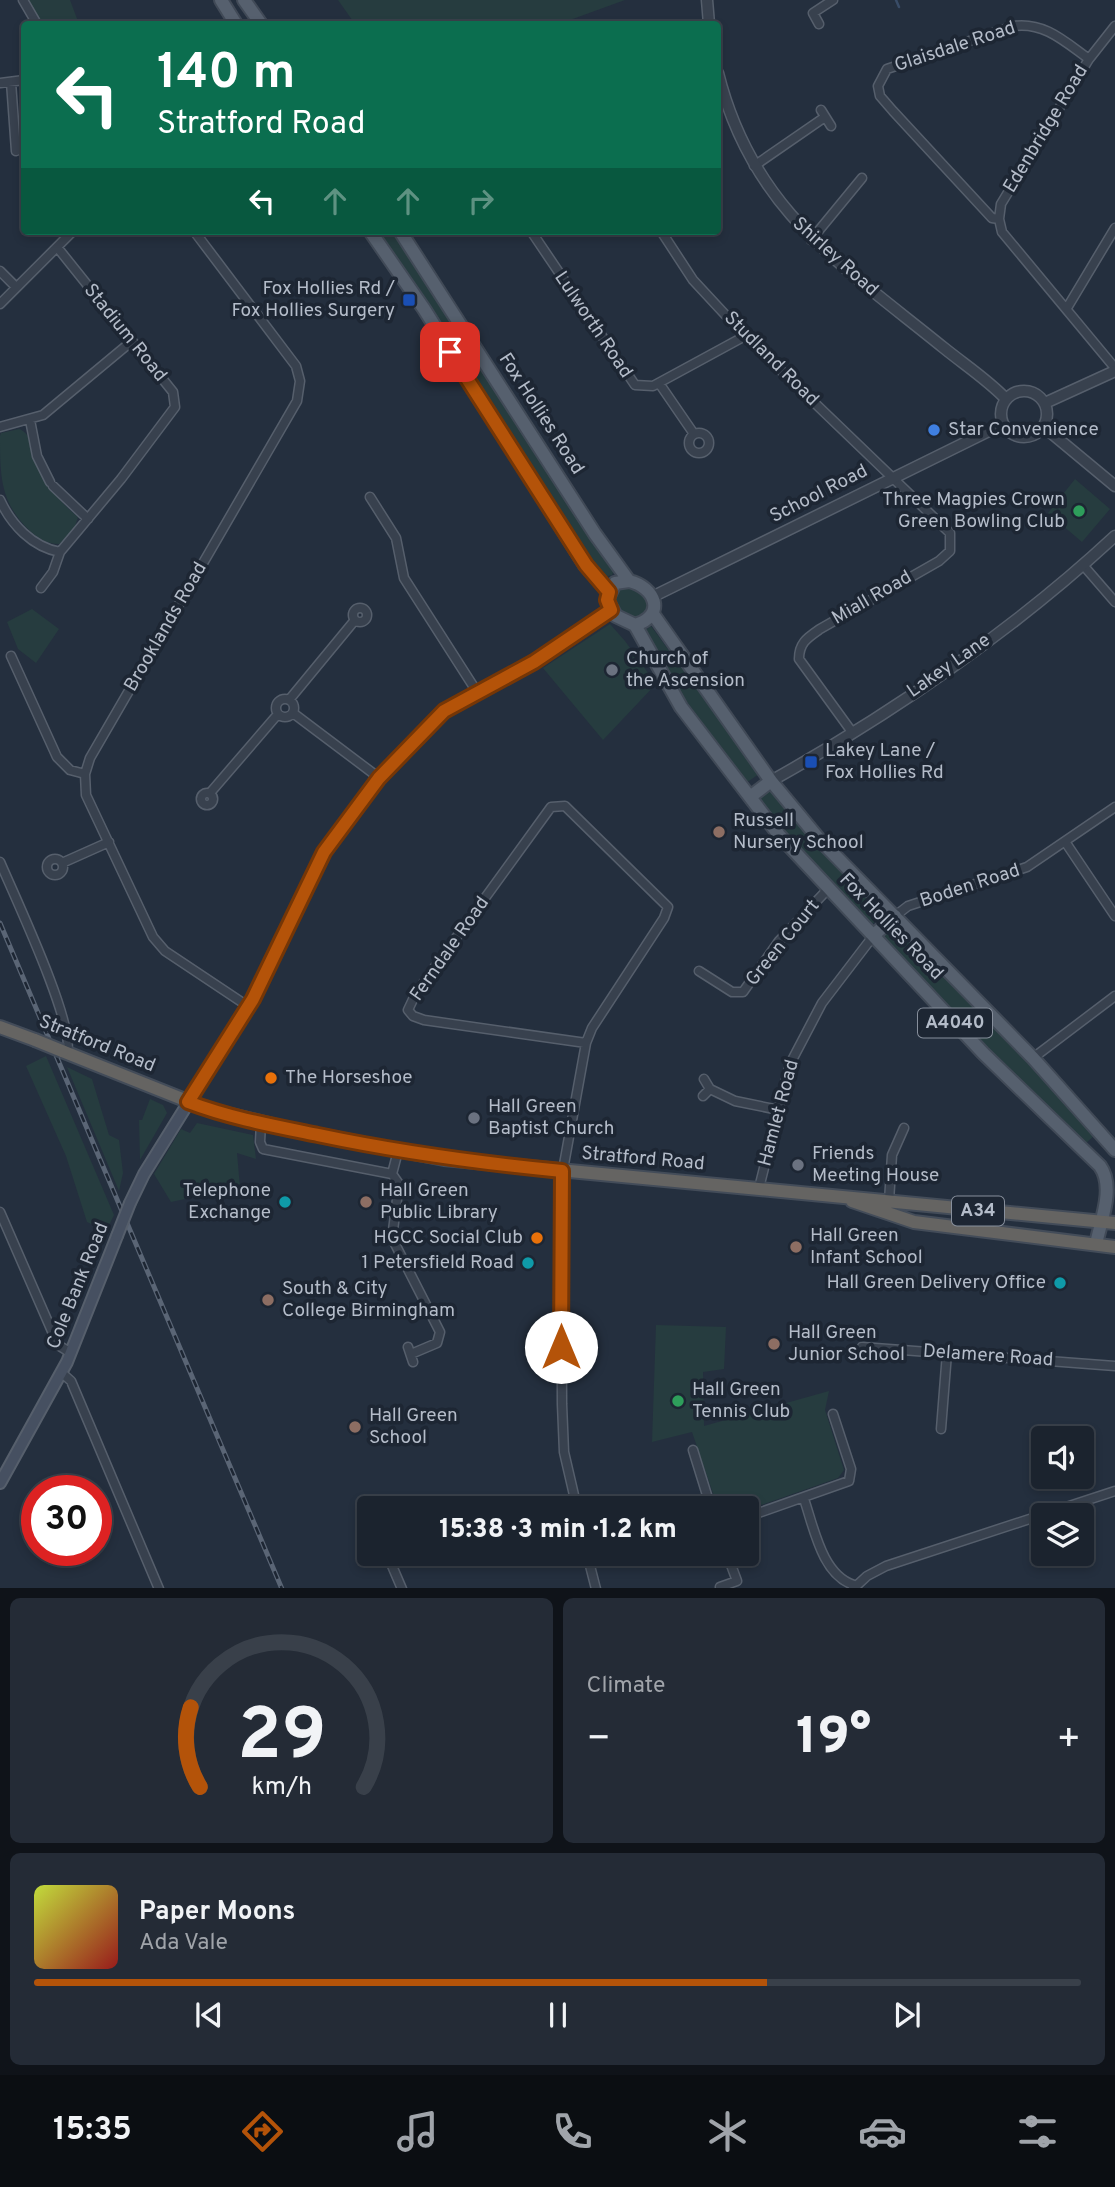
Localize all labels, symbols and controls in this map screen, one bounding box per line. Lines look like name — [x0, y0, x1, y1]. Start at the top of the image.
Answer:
street label: Glaisdale Road — [891, 16, 1019, 78]
text: 140 m — [157, 44, 296, 106]
icon: left — [42, 49, 133, 140]
street label: Edenbridge Road — [998, 61, 1094, 197]
text: Stratford Road — [157, 105, 365, 145]
icon: left — [243, 182, 281, 220]
icon: ahead — [316, 182, 354, 220]
icon: ahead — [389, 182, 427, 220]
icon: right — [462, 182, 500, 220]
street label: Shirley Road — [787, 212, 883, 302]
street label: Lulworth Road — [548, 267, 638, 383]
place label: Fox Hollies Rd / Fox Hollies Surgery — [231, 277, 395, 323]
street label: Stadium Road — [78, 279, 172, 387]
marker: Fox Hollies Rd / Fox Hollies Surgery — [401, 292, 417, 308]
street label: Studland Road — [718, 306, 824, 412]
pin — [420, 322, 480, 382]
icon: arrive — [431, 333, 469, 371]
street label: Fox Hollies Road — [493, 349, 589, 479]
place label: Star Convenience — [948, 418, 1099, 442]
marker: Star Convenience — [926, 422, 942, 438]
street label: School Road — [766, 459, 872, 529]
place label: Three Magpies Crown Green Bowling Club — [882, 488, 1065, 534]
marker: Three Magpies Crown Green Bowling Club — [1071, 503, 1087, 519]
street label: Brooklands Road — [119, 558, 213, 696]
street label: Miall Road — [828, 565, 916, 631]
street label: Lakey Lane — [903, 628, 995, 704]
place label: Church of the Ascension — [626, 647, 745, 693]
marker: Church of the Ascension — [604, 662, 620, 678]
place label: Lakey Lane / Fox Hollies Rd — [825, 739, 944, 785]
marker: Lakey Lane / Fox Hollies Rd — [803, 754, 819, 770]
place label: Russell Nursery School — [733, 809, 864, 855]
marker: Russell Nursery School — [711, 824, 727, 840]
street label: Boden Road — [917, 859, 1023, 913]
street label: Fox Hollies Road — [834, 868, 948, 986]
street label: Ferndale Road — [405, 892, 495, 1006]
street label: Green Court — [741, 895, 825, 991]
road number: A4040 — [918, 1008, 992, 1038]
street label: Stratford Road — [35, 1010, 159, 1078]
street label: Hamlet Road — [753, 1057, 805, 1169]
place label: The Horseshoe — [285, 1066, 413, 1090]
marker: The Horseshoe — [263, 1070, 279, 1086]
place label: Hall Green Baptist Church — [488, 1095, 614, 1141]
marker: Hall Green Baptist Church — [466, 1110, 482, 1126]
street label: Stratford Road — [580, 1142, 706, 1176]
place label: Friends Meeting House — [812, 1142, 939, 1188]
marker: Friends Meeting House — [790, 1157, 806, 1173]
place label: Telephone Exchange — [183, 1179, 271, 1225]
place label: Hall Green Public Library — [380, 1179, 498, 1225]
marker: Telephone Exchange — [277, 1194, 293, 1210]
marker: Hall Green Public Library — [358, 1194, 374, 1210]
road number: A34 — [952, 1196, 1004, 1226]
street label: Cole Bank Road — [42, 1219, 114, 1353]
place label: Hall Green Infant School — [810, 1224, 923, 1270]
place label: HGCC Social Club — [373, 1226, 523, 1250]
marker: HGCC Social Club — [529, 1230, 545, 1246]
marker: Hall Green Infant School — [788, 1239, 804, 1255]
place label: 1 Petersfield Road — [362, 1251, 514, 1275]
marker: 1 Petersfield Road — [520, 1255, 536, 1271]
place label: Hall Green Delivery Office — [826, 1271, 1046, 1295]
marker: Hall Green Delivery Office — [1052, 1275, 1068, 1291]
place label: South & City College Birmingham — [282, 1277, 455, 1323]
marker: South & City College Birmingham — [260, 1292, 276, 1308]
position arrow — [524, 1310, 598, 1384]
place label: Hall Green Junior School — [788, 1321, 905, 1367]
marker: Hall Green Junior School — [766, 1336, 782, 1352]
street label: Delamere Road — [922, 1339, 1054, 1373]
place label: Hall Green Tennis Club — [692, 1378, 790, 1424]
marker: Hall Green Tennis Club — [670, 1393, 686, 1409]
place label: Hall Green School — [369, 1404, 458, 1450]
marker: Hall Green School — [347, 1419, 363, 1435]
map controls — [1031, 1426, 1094, 1566]
button: sound — [1031, 1426, 1094, 1489]
speed limit sign: 30 — [21, 1475, 112, 1566]
button: layers — [1031, 1503, 1094, 1566]
text: 15:38 · 3 min · 1.2 km — [439, 1514, 677, 1547]
text: Climate — [587, 1672, 665, 1701]
text: 29 — [237, 1693, 326, 1785]
text: 19° — [796, 1706, 871, 1772]
text: − — [587, 1716, 611, 1765]
text: + — [1056, 1716, 1081, 1765]
text: km/h — [251, 1771, 312, 1803]
text: Paper Moons — [139, 1896, 295, 1929]
text: Ada Vale — [139, 1929, 228, 1958]
icon: previous — [190, 1996, 228, 2034]
icon: pause — [539, 1996, 577, 2034]
icon: next — [888, 1996, 926, 2034]
icon: directions — [238, 2107, 287, 2156]
icon: music — [393, 2107, 442, 2156]
icon: phone — [548, 2107, 597, 2156]
icon: climate — [703, 2107, 752, 2156]
icon: car — [858, 2107, 907, 2156]
icon: filters — [1013, 2107, 1062, 2156]
text: 15:35 — [53, 2111, 132, 2151]

